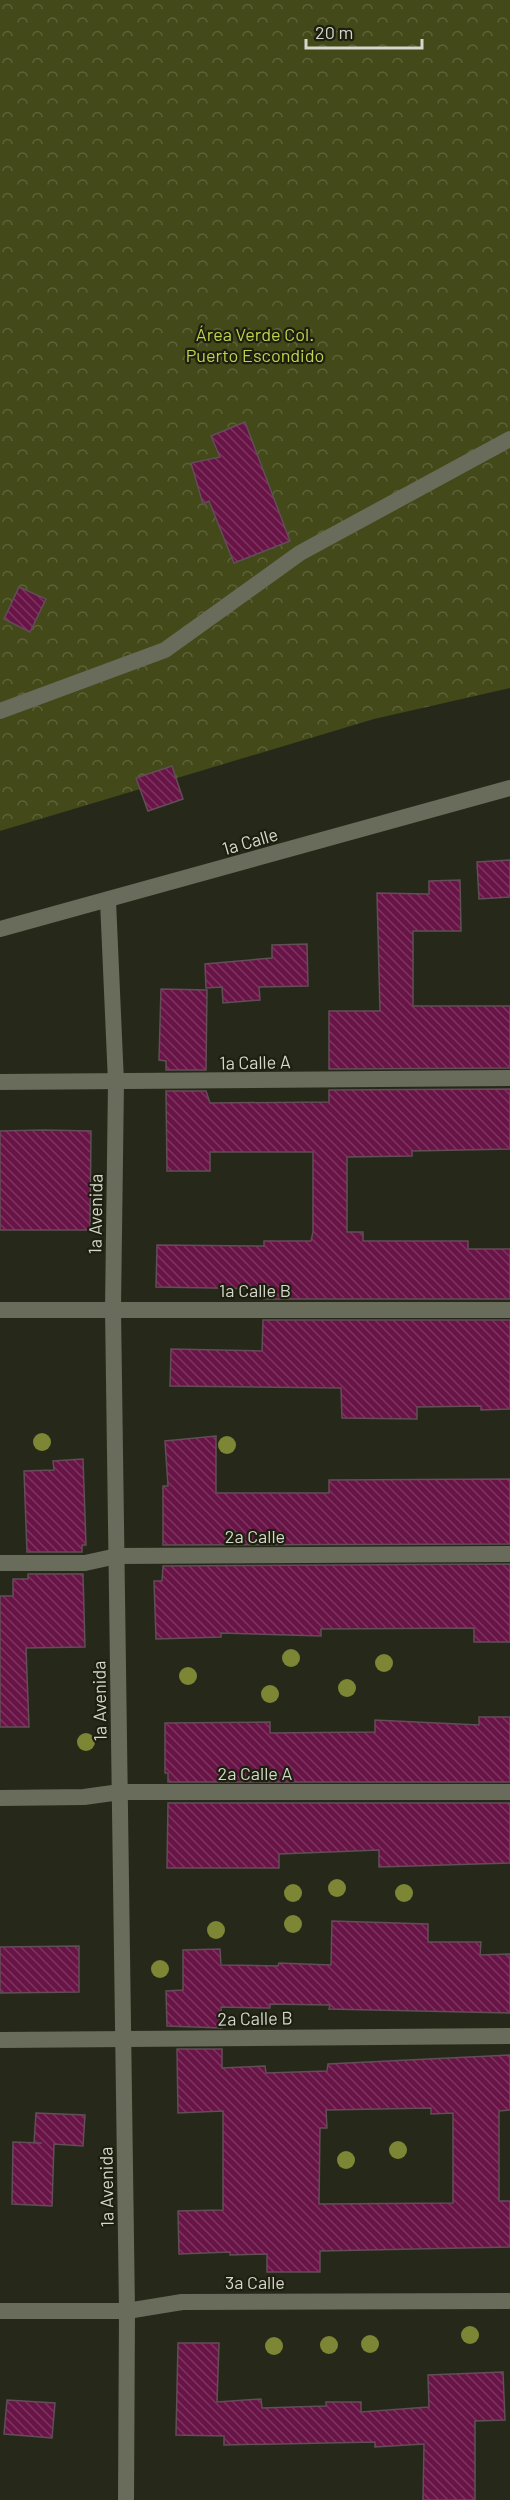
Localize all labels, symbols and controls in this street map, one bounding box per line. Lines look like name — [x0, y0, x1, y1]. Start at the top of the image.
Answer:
scale bar — [306, 12, 422, 50]
text: 20 m — [315, 21, 353, 43]
park label: Área Verde Col. Puerto Escondido — [186, 323, 324, 366]
street label: 1a Calle — [220, 823, 280, 859]
street label: 1a Calle A — [219, 1050, 291, 1074]
street label: 1a Avenida — [83, 1173, 107, 1255]
street label: 1a Calle B — [219, 1279, 291, 1301]
street label: 2a Calle — [225, 1525, 285, 1547]
street label: 1a Avenida — [87, 1660, 111, 1742]
street label: 2a Calle A — [218, 1762, 292, 1784]
street label: 2a Calle B — [217, 2006, 293, 2030]
street label: 1a Avenida — [94, 2146, 118, 2228]
street label: 3a Calle — [225, 2271, 285, 2293]

